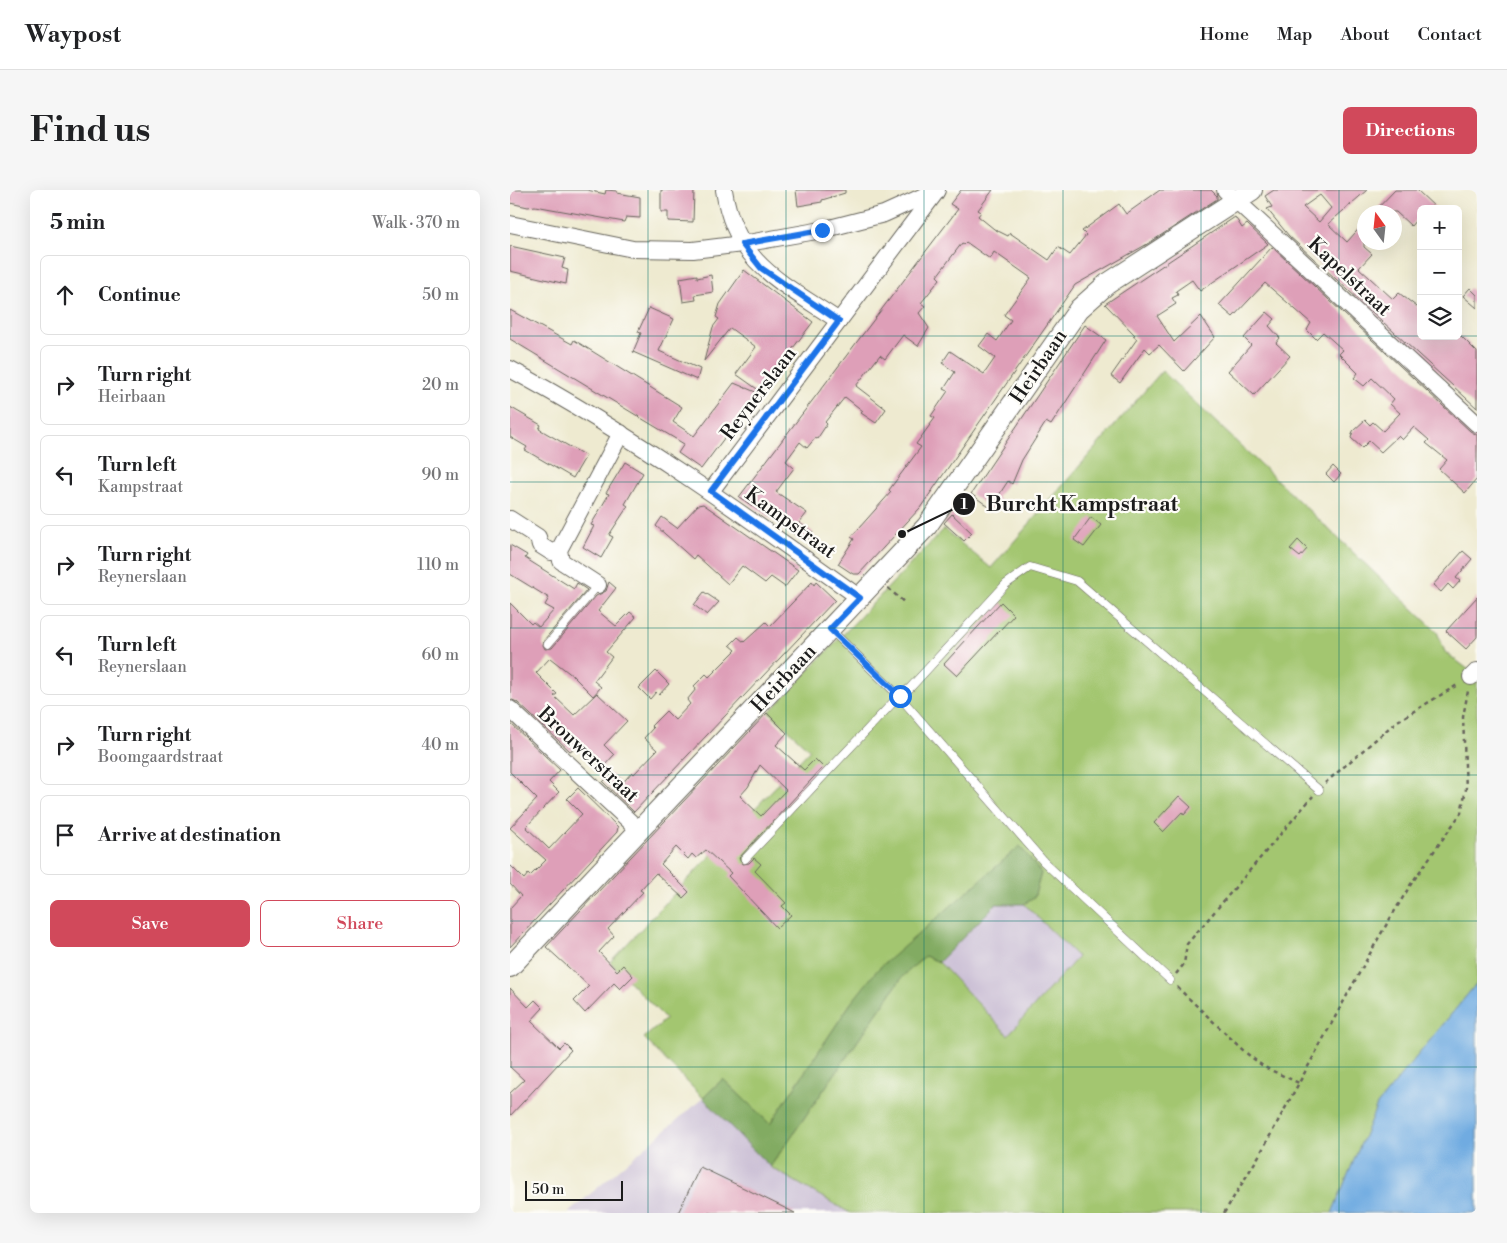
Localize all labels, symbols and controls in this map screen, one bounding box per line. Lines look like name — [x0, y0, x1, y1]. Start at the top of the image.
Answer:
text: Waypost — [25, 20, 121, 50]
text: Home — [1200, 23, 1249, 46]
text: Map — [1277, 23, 1313, 46]
text: About — [1341, 23, 1390, 46]
text: Contact — [1418, 23, 1482, 46]
button: Directions — [1343, 107, 1477, 154]
text: Find us — [30, 109, 150, 152]
north arrow — [1357, 205, 1402, 250]
map controls — [1417, 205, 1462, 340]
button: + — [1417, 205, 1462, 250]
text: 5 min — [50, 210, 105, 236]
text: Walk · 370 m — [372, 213, 460, 233]
route end — [811, 219, 834, 242]
street label: Kapelstraat — [1302, 232, 1396, 322]
button: − — [1417, 250, 1462, 295]
icon: ahead — [51, 281, 79, 309]
text: Continue — [98, 283, 181, 307]
text: 50 m — [422, 285, 459, 305]
button: layers — [1417, 295, 1462, 340]
street label: Heirbaan — [1005, 325, 1073, 409]
street label: Reynerslaan — [716, 342, 803, 446]
text: Turn right — [98, 363, 191, 387]
icon: right — [51, 371, 79, 399]
text: 20 m — [422, 375, 459, 395]
text: Heirbaan — [98, 387, 166, 407]
text: Turn left — [98, 453, 177, 477]
icon: left — [51, 461, 79, 489]
text: 90 m — [421, 465, 459, 485]
text: Kampstraat — [98, 477, 183, 497]
street label: Kampstraat — [740, 482, 841, 565]
callout: Burcht Kampstraat — [951, 486, 1188, 522]
text: Burcht Kampstraat — [986, 492, 1179, 518]
text: 1 — [960, 495, 968, 514]
text: Turn right — [98, 543, 191, 567]
icon: right — [51, 551, 79, 579]
text: 110 m — [417, 555, 459, 575]
text: Reynerslaan — [98, 567, 187, 587]
text: Turn left — [98, 633, 177, 657]
street label: Heirbaan — [746, 639, 822, 719]
icon: left — [51, 641, 79, 669]
text: 60 m — [421, 645, 459, 665]
text: Reynerslaan — [98, 657, 187, 677]
route start — [889, 685, 912, 708]
street label: Brouwerstraat — [531, 701, 644, 808]
text: Turn right — [98, 723, 191, 747]
icon: right — [51, 731, 79, 759]
text: 40 m — [422, 735, 459, 755]
text: Boomgaardstraat — [98, 747, 223, 767]
icon: arrive — [51, 821, 79, 849]
text: Arrive at destination — [98, 823, 281, 847]
button: Save — [50, 900, 250, 947]
button: Share — [260, 900, 460, 947]
scale bar — [525, 1178, 622, 1201]
text: 50 m — [532, 1181, 564, 1199]

